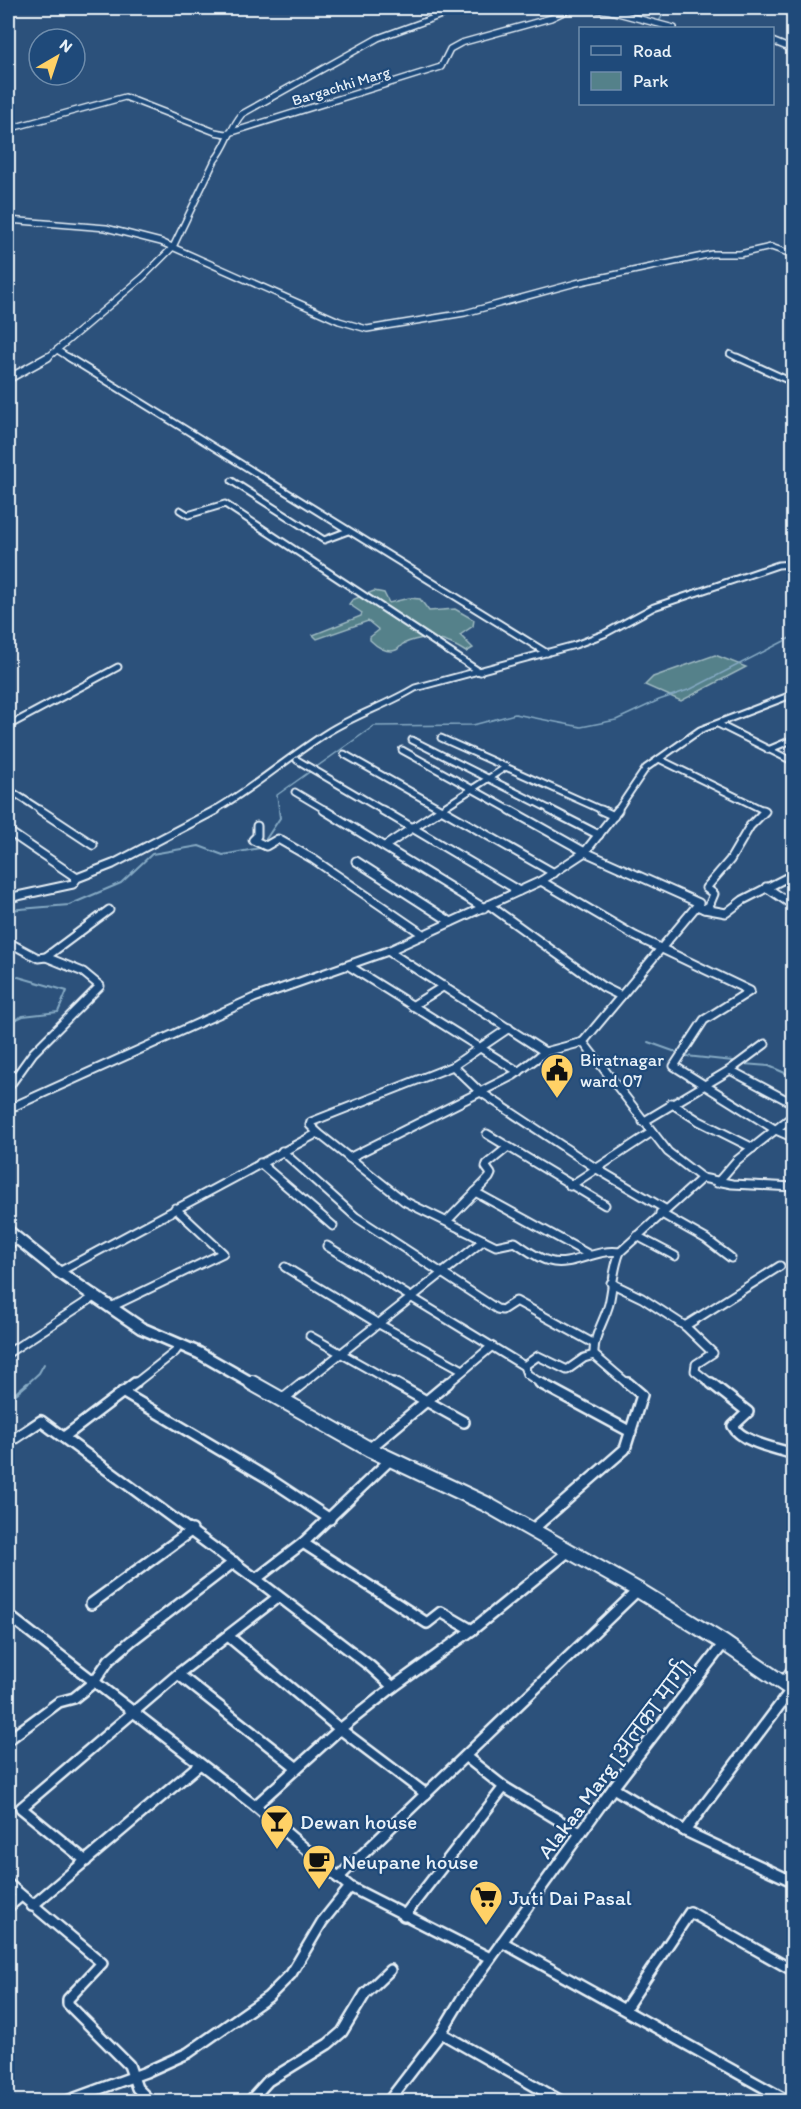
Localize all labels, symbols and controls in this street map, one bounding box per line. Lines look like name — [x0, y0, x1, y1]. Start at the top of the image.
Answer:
north arrow — [27, 27, 87, 87]
legend — [579, 27, 774, 105]
text: N — [56, 35, 76, 57]
text: Road — [633, 40, 672, 62]
street label: Bargachhi Marg — [290, 62, 393, 109]
text: Park — [633, 70, 668, 92]
place label: Biratnagar ward 07 — [580, 1049, 664, 1092]
public building icon: Biratnagar ward 07 — [539, 1052, 575, 1099]
street label: Alakaa Marg [अलका मार्ग] — [530, 1653, 698, 1863]
bar icon: Dewan house — [259, 1803, 295, 1850]
place label: Dewan house — [300, 1809, 417, 1834]
cafe icon: Neupane house — [301, 1843, 337, 1890]
place label: Neupane house — [342, 1849, 478, 1874]
supermarket icon: Juti Dai Pasal — [468, 1879, 504, 1926]
place label: Juti Dai Pasal — [509, 1885, 632, 1910]

